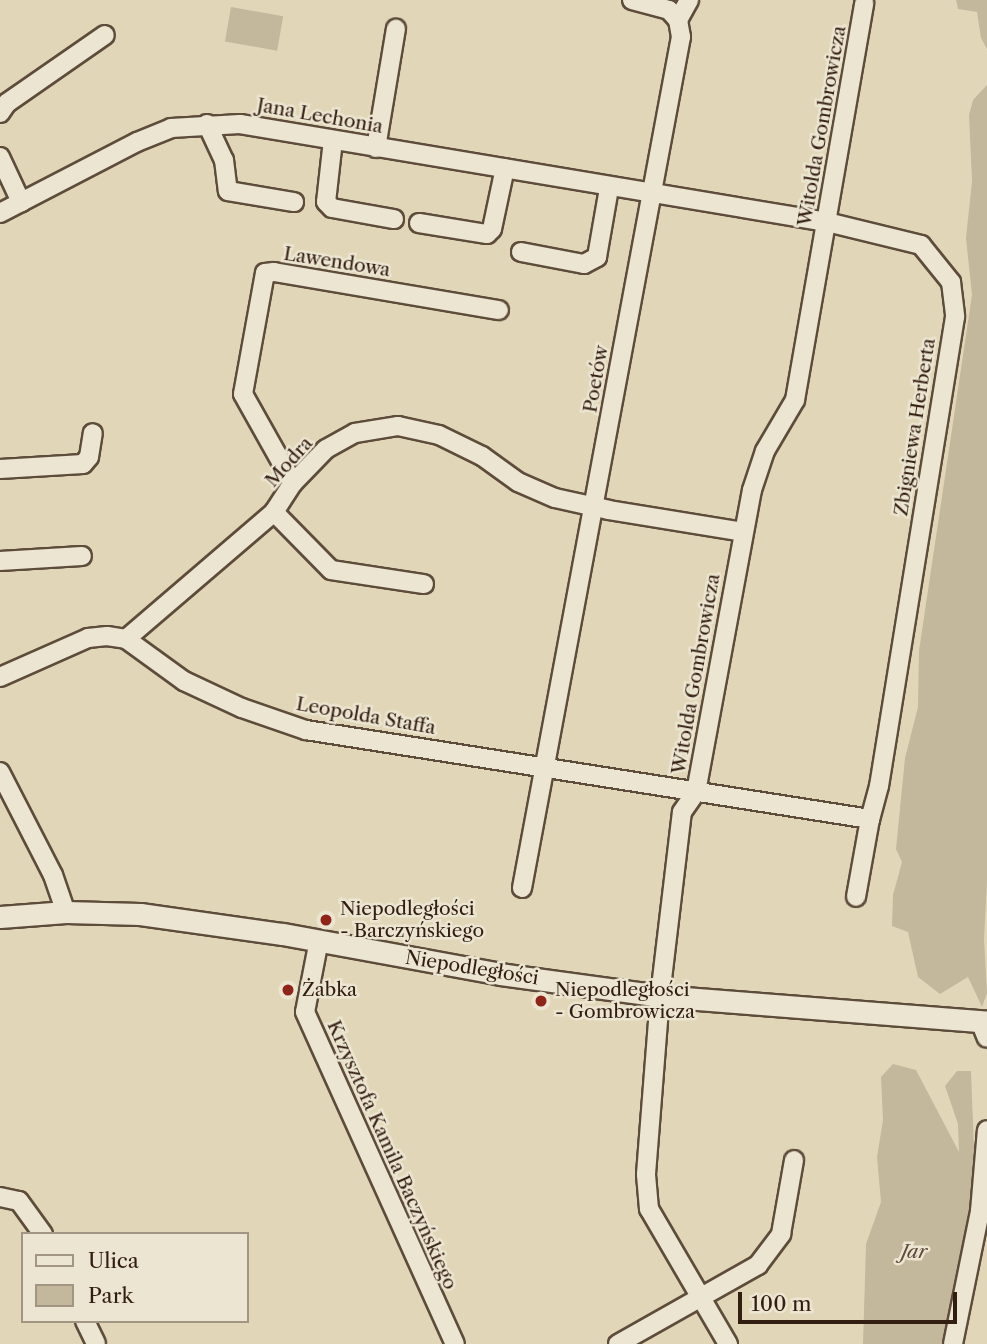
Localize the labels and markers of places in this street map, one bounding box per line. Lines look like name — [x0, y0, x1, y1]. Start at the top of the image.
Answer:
place label: Niepodległości - Barczyńskiego — [340, 898, 484, 942]
marker: Niepodległości - Barczyńskiego — [318, 912, 334, 928]
place label: Żabka — [302, 979, 357, 1001]
place label: Niepodległości - Gombrowicza — [555, 979, 695, 1023]
marker: Żabka — [280, 982, 296, 998]
marker: Niepodległości - Gombrowicza — [533, 993, 549, 1009]

